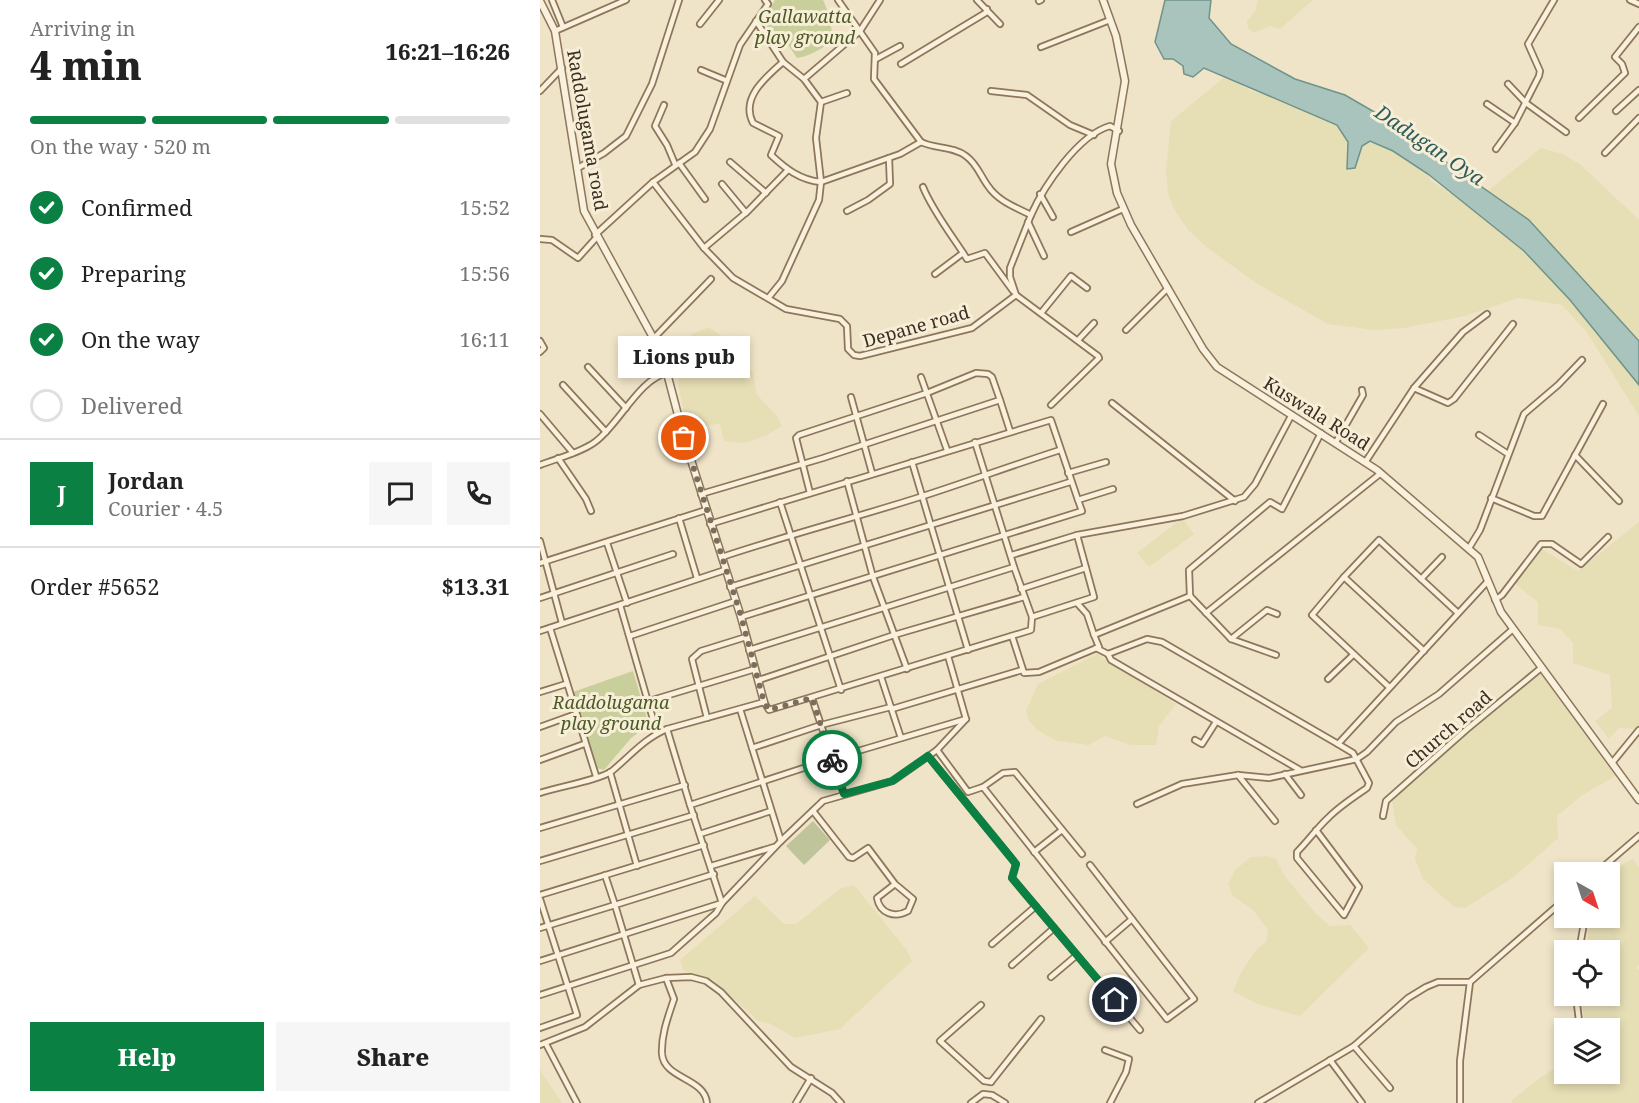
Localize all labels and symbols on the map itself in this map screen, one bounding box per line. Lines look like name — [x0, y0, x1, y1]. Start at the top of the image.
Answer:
park label: Gallawatta play ground — [754, 4, 856, 49]
street label: Raddolugama road — [562, 48, 614, 212]
water label: Dadugan Oya — [1369, 98, 1490, 192]
street label: Depane road — [860, 299, 972, 353]
callout: Lions pub — [618, 336, 750, 378]
street label: Kuswala Road — [1259, 371, 1375, 455]
pin — [658, 412, 709, 463]
street label: Church road — [1400, 685, 1496, 773]
park label: Raddolugama play ground — [552, 690, 670, 735]
courier — [802, 730, 862, 790]
north arrow — [1554, 862, 1620, 928]
pin — [1089, 974, 1140, 1025]

